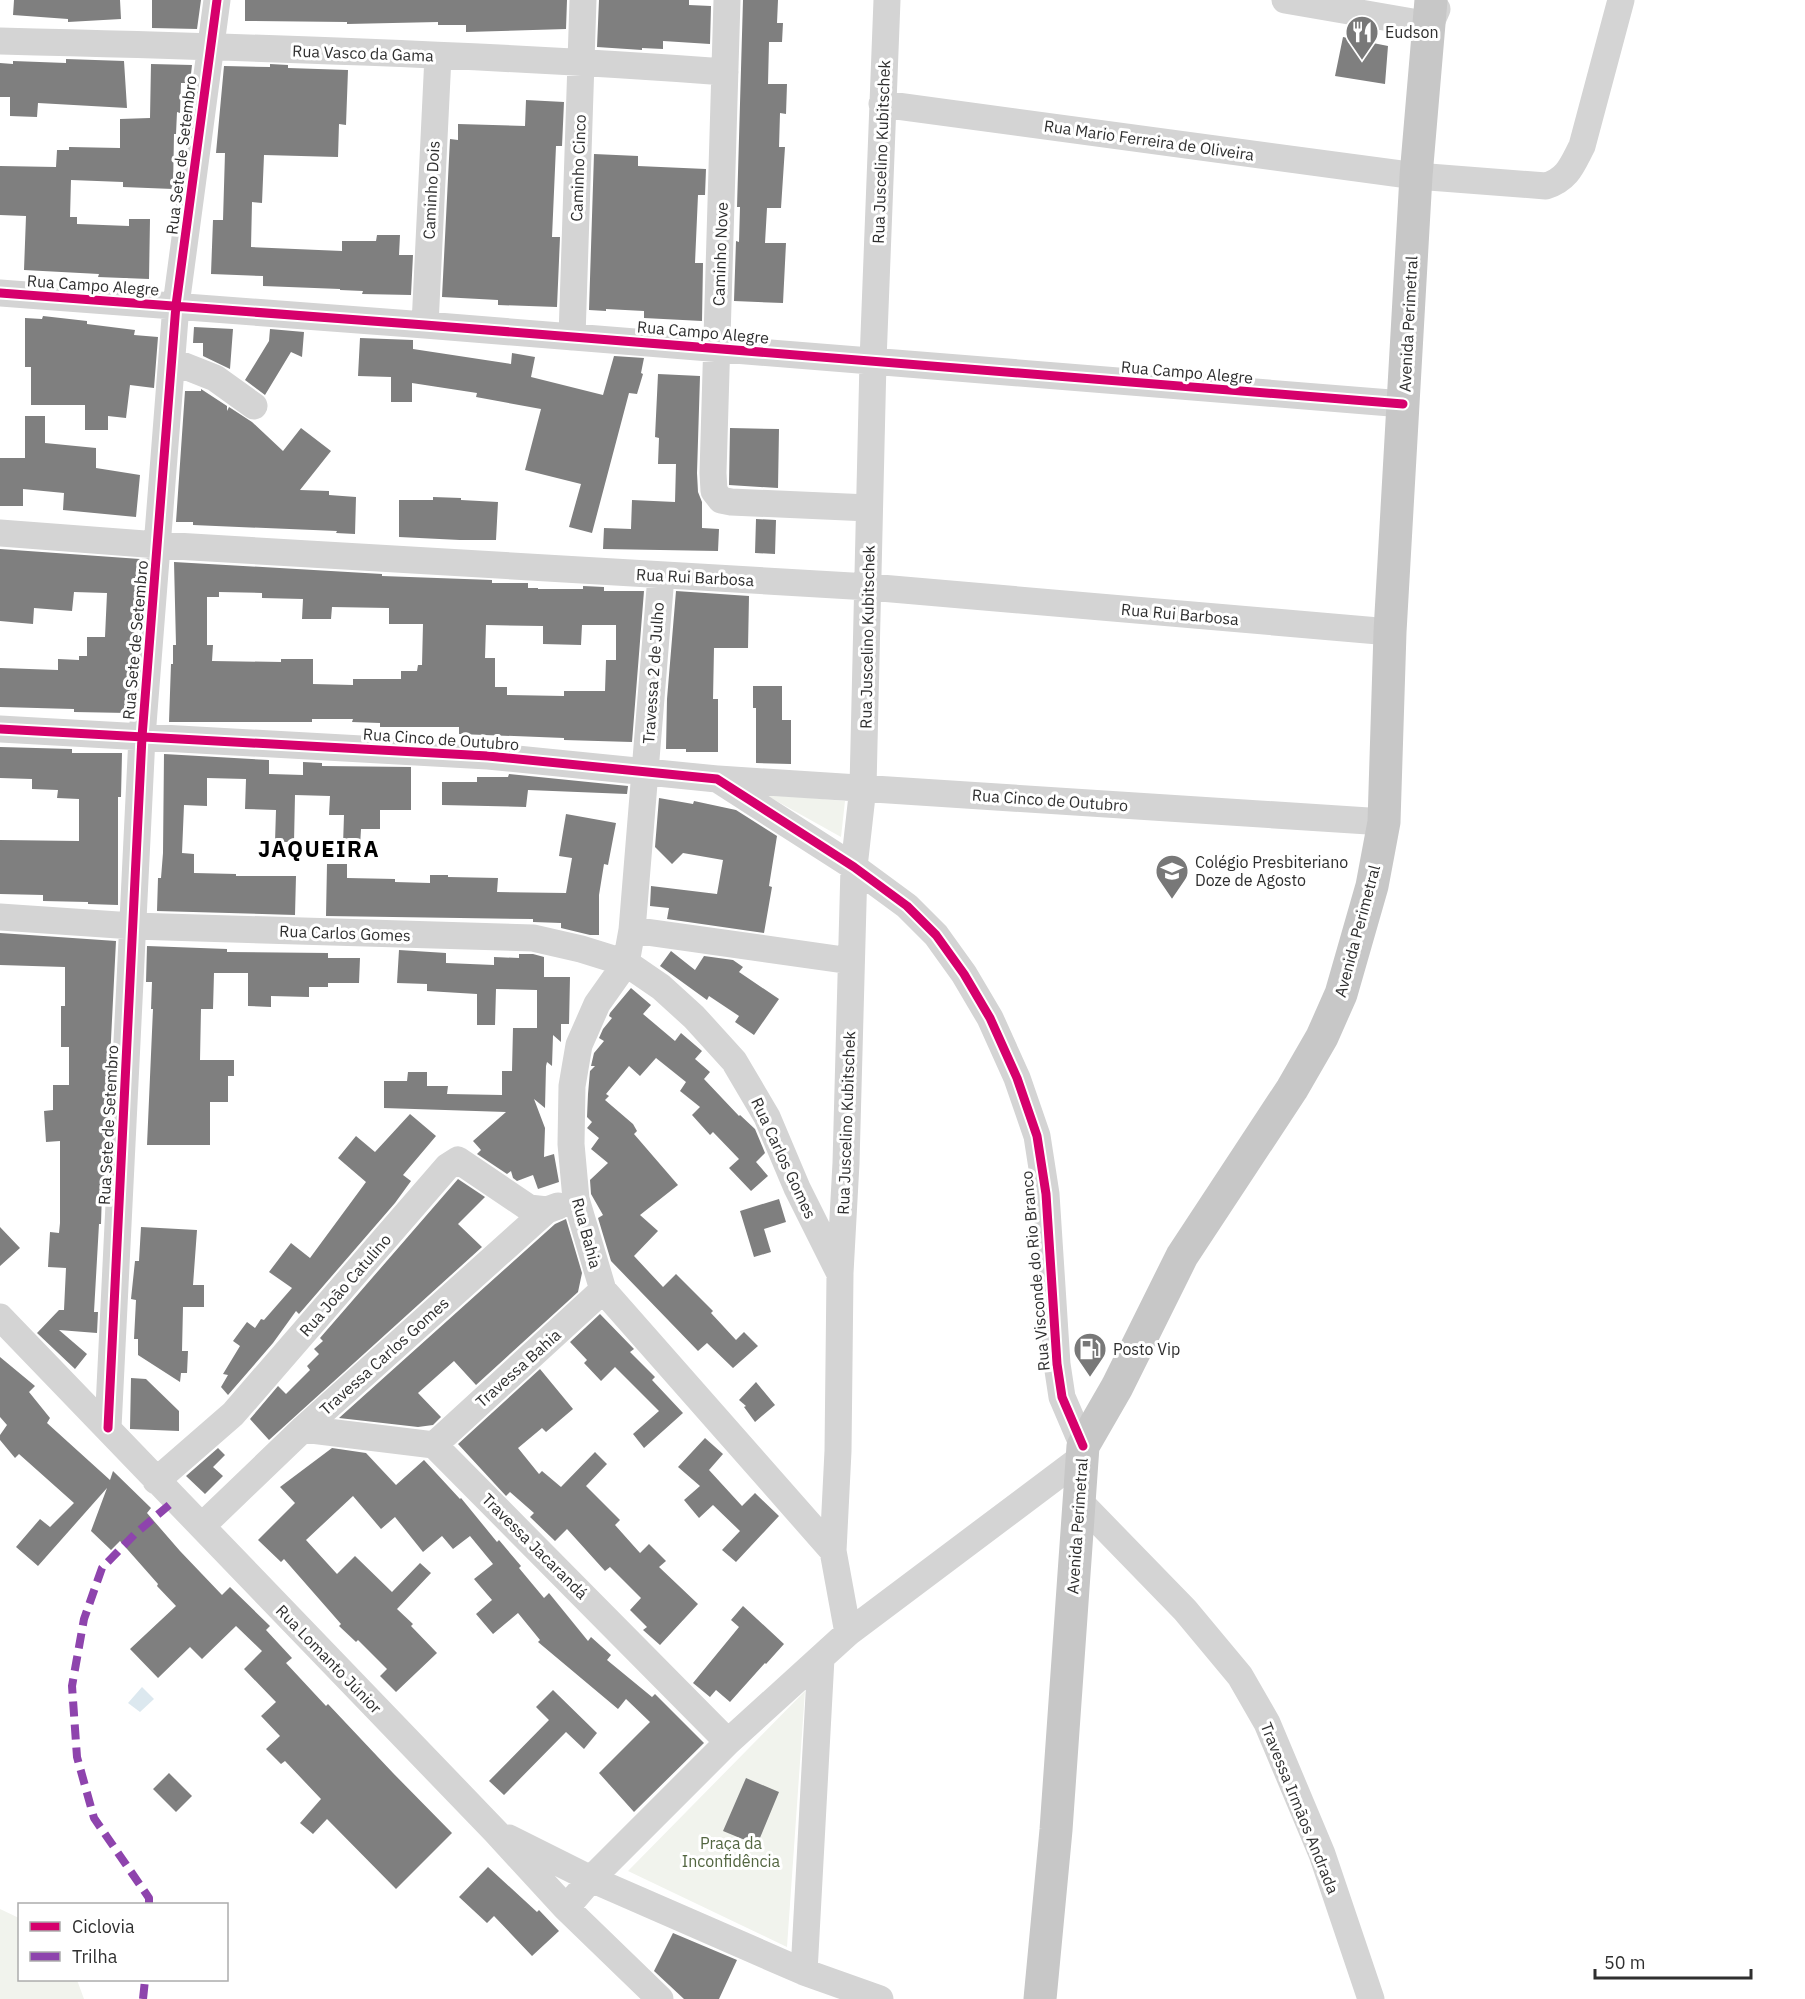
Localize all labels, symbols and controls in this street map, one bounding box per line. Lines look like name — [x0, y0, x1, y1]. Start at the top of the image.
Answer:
restaurant icon: Eudson — [1344, 14, 1380, 61]
place label: Eudson — [1385, 22, 1439, 42]
street label: Rua Vasco da Gama — [292, 41, 435, 65]
street label: Rua Juscelino Kubitschek — [868, 59, 894, 244]
street label: Rua Sete de Setembro — [161, 74, 201, 236]
street label: Caminho Cinco — [566, 114, 590, 222]
street label: Rua Mario Ferreira de Oliveira — [1043, 115, 1256, 165]
street label: Caminho Dois — [418, 140, 444, 240]
street label: Caminho Nove — [708, 201, 732, 306]
street label: Avenida Perimetral — [1394, 255, 1422, 393]
street label: Rua Campo Alegre — [26, 270, 160, 300]
street label: Rua Campo Alegre — [636, 316, 770, 348]
street label: Rua Campo Alegre — [1120, 356, 1254, 388]
street label: Rua Juscelino Kubitschek — [855, 544, 879, 729]
street label: Rua Sete de Setembro — [118, 559, 152, 721]
street label: Rua Rui Barbosa — [635, 564, 755, 590]
street label: Rua Rui Barbosa — [1120, 599, 1240, 629]
street label: Travessa 2 de Julho — [638, 602, 668, 744]
street label: Rua Cinco de Outubro — [362, 724, 520, 754]
street label: Rua Cinco de Outubro — [971, 785, 1129, 815]
district label: JAQUEIRA — [258, 834, 380, 863]
place label: Colégio Presbiteriano Doze de Agosto — [1195, 852, 1348, 890]
school or university icon: Colégio Presbiteriano Doze de Agosto — [1154, 853, 1190, 900]
street label: Avenida Perimetral — [1330, 863, 1384, 999]
street label: Rua Carlos Gomes — [279, 921, 411, 945]
street label: Rua Juscelino Kubitschek — [833, 1030, 859, 1215]
street label: Rua Sete de Setembro — [94, 1045, 122, 1205]
street label: Rua Carlos Gomes — [747, 1094, 821, 1222]
street label: Rua Visconde do Rio Branco — [1016, 1170, 1054, 1372]
street label: Rua Bahia — [568, 1196, 606, 1271]
street label: Rua João Catulino — [295, 1229, 395, 1340]
street label: Travessa Carlos Gomes — [315, 1293, 453, 1419]
street label: Travessa Bahia — [471, 1324, 565, 1411]
fuel station icon: Posto Vip — [1072, 1331, 1108, 1378]
place label: Posto Vip — [1113, 1339, 1180, 1359]
street label: Avenida Perimetral — [1062, 1457, 1092, 1595]
street label: Travessa Jacarandá — [478, 1489, 592, 1603]
street label: Rua Lomanto Júnior — [272, 1600, 386, 1718]
street label: Travessa Irmãos Andrada — [1256, 1719, 1344, 1897]
park label: Praça da Inconfidência — [682, 1833, 781, 1871]
legend — [18, 1903, 228, 1981]
text: Ciclovia — [72, 1915, 135, 1938]
scale bar — [1595, 1942, 1751, 1980]
text: Trilha — [72, 1945, 118, 1968]
text: 50 m — [1604, 1951, 1646, 1974]

